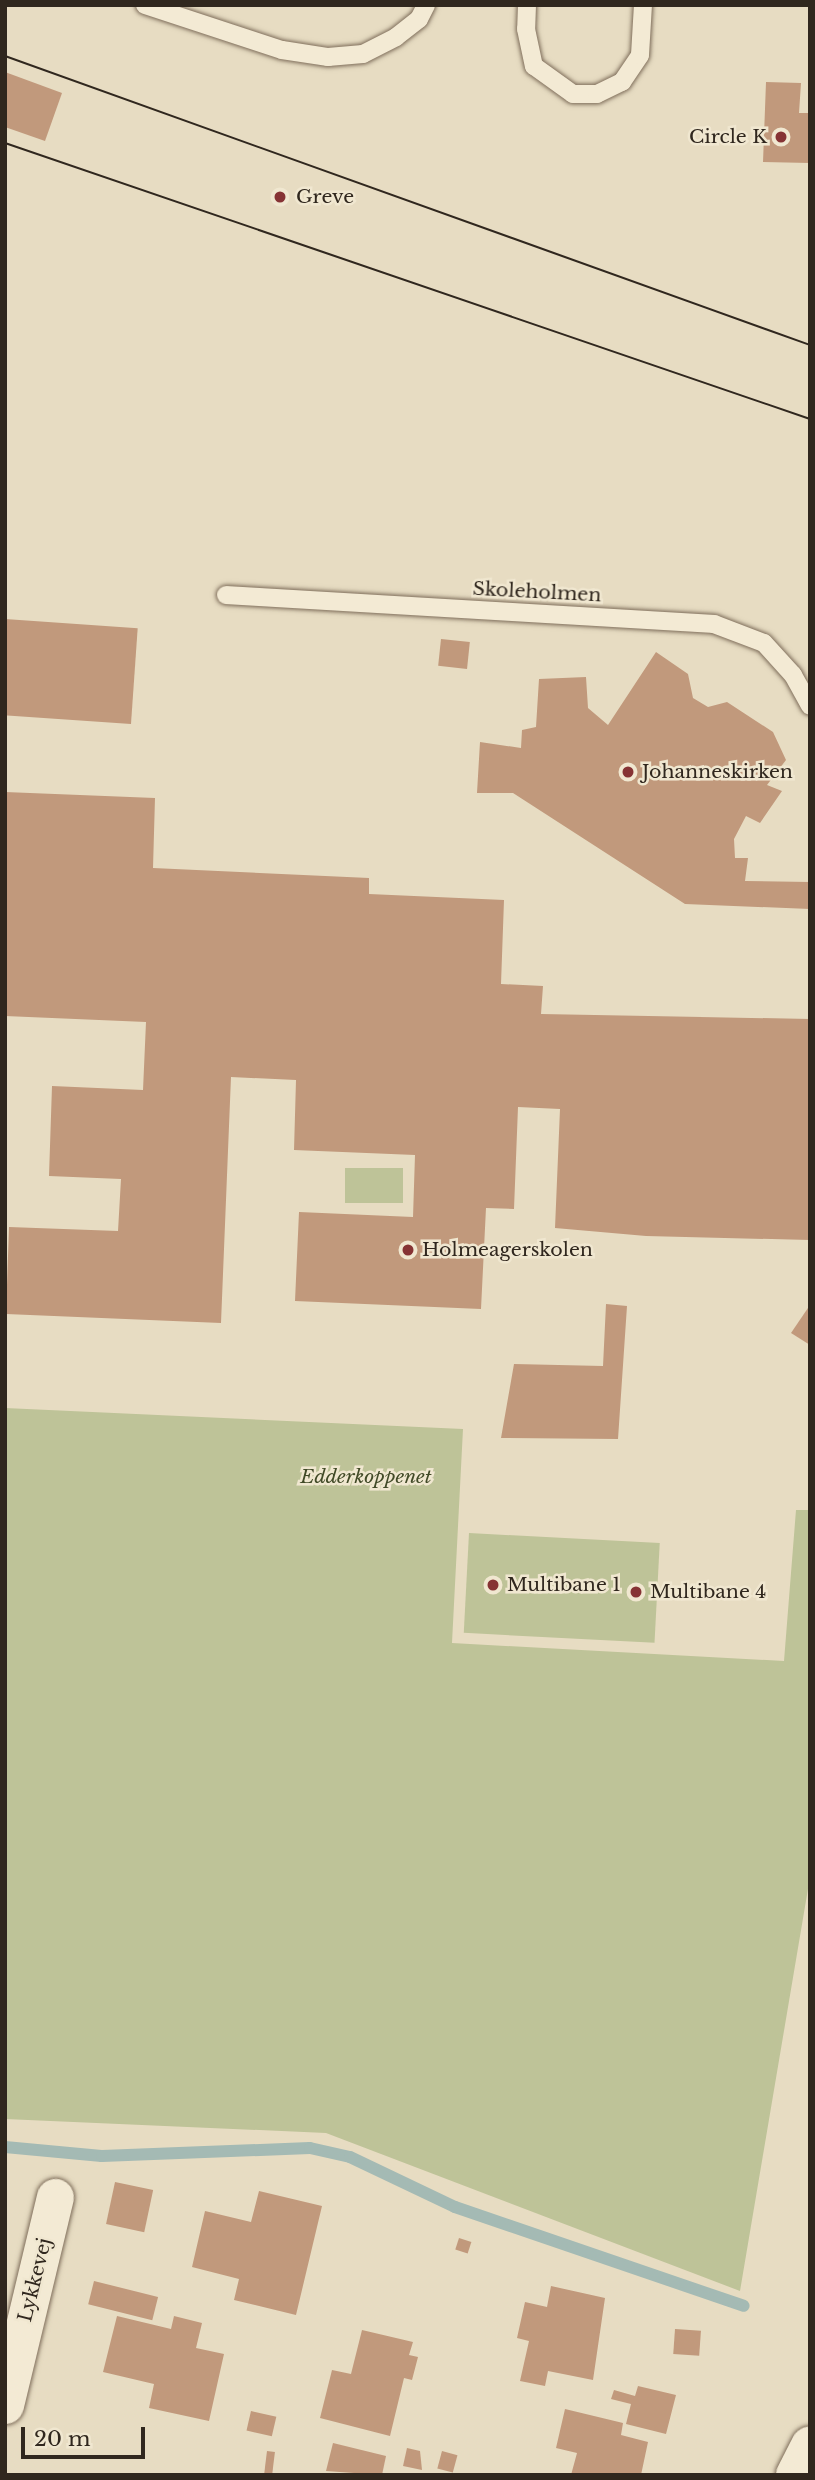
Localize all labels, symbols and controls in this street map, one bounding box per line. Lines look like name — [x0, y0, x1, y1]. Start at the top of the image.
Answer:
place label: Circle K — [689, 126, 767, 148]
marker: Circle K — [773, 129, 789, 145]
place label: Greve — [296, 186, 354, 208]
marker: Greve — [270, 187, 290, 207]
street label: Skoleholmen — [472, 577, 602, 607]
place label: Johanneskirken — [642, 761, 793, 783]
marker: Johanneskirken — [620, 764, 636, 780]
place label: Holmeagerskolen — [422, 1239, 593, 1261]
marker: Holmeagerskolen — [400, 1242, 416, 1258]
park label: Edderkoppenet — [300, 1466, 432, 1488]
place label: Multibane 1 — [507, 1574, 621, 1596]
marker: Multibane 1 — [485, 1577, 501, 1593]
place label: Multibane 4 — [650, 1581, 766, 1603]
marker: Multibane 4 — [628, 1584, 644, 1600]
street label: Lykkevej — [14, 2236, 56, 2324]
scale bar — [24, 2414, 149, 2458]
text: 20 m — [34, 2426, 91, 2452]

